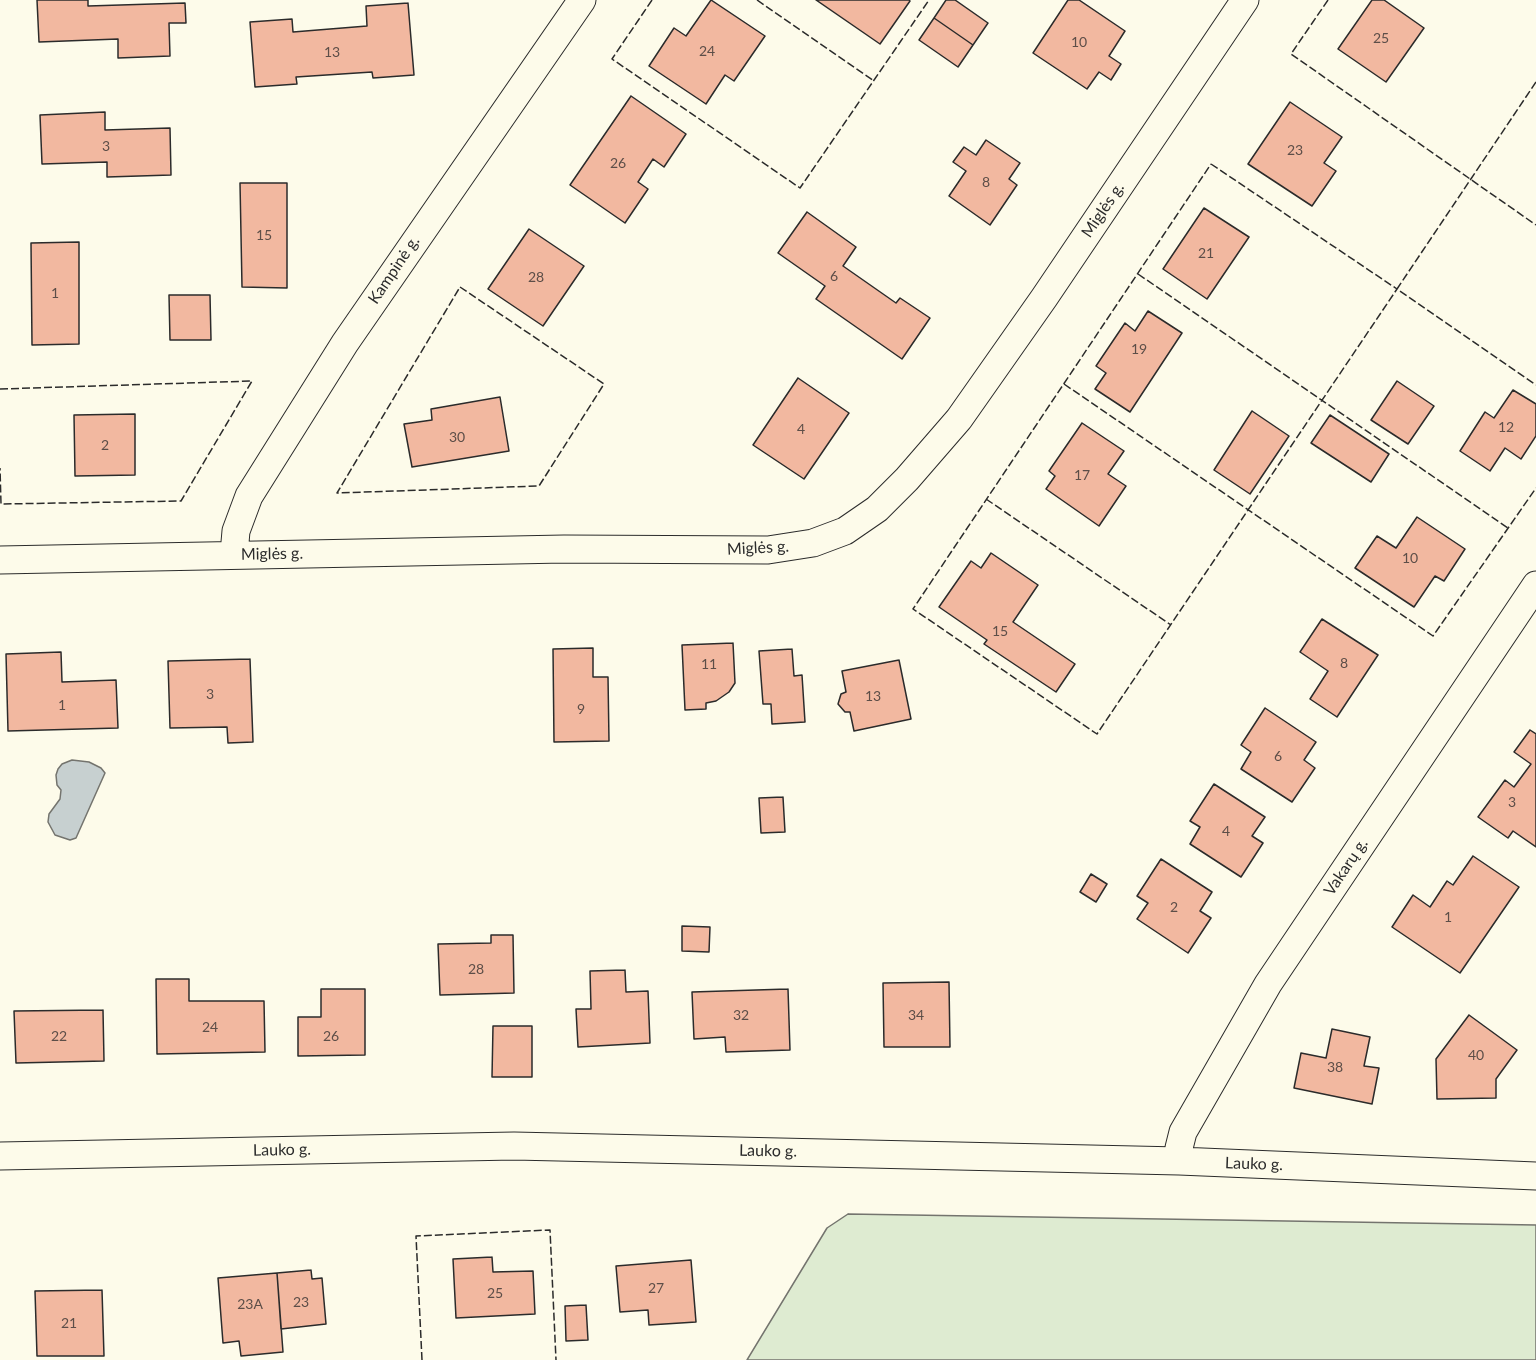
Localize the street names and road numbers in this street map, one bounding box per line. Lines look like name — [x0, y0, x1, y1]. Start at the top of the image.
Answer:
street label: Miglės g. — [1078, 179, 1128, 241]
street label: Kampinė g. — [364, 232, 424, 308]
street label: Miglės g. — [726, 537, 790, 559]
street label: Miglės g. — [241, 544, 303, 564]
street label: Vakarų g. — [1320, 835, 1372, 899]
street label: Lauko g. — [253, 1140, 311, 1160]
street label: Lauko g. — [739, 1141, 797, 1161]
street label: Lauko g. — [1225, 1153, 1283, 1175]

